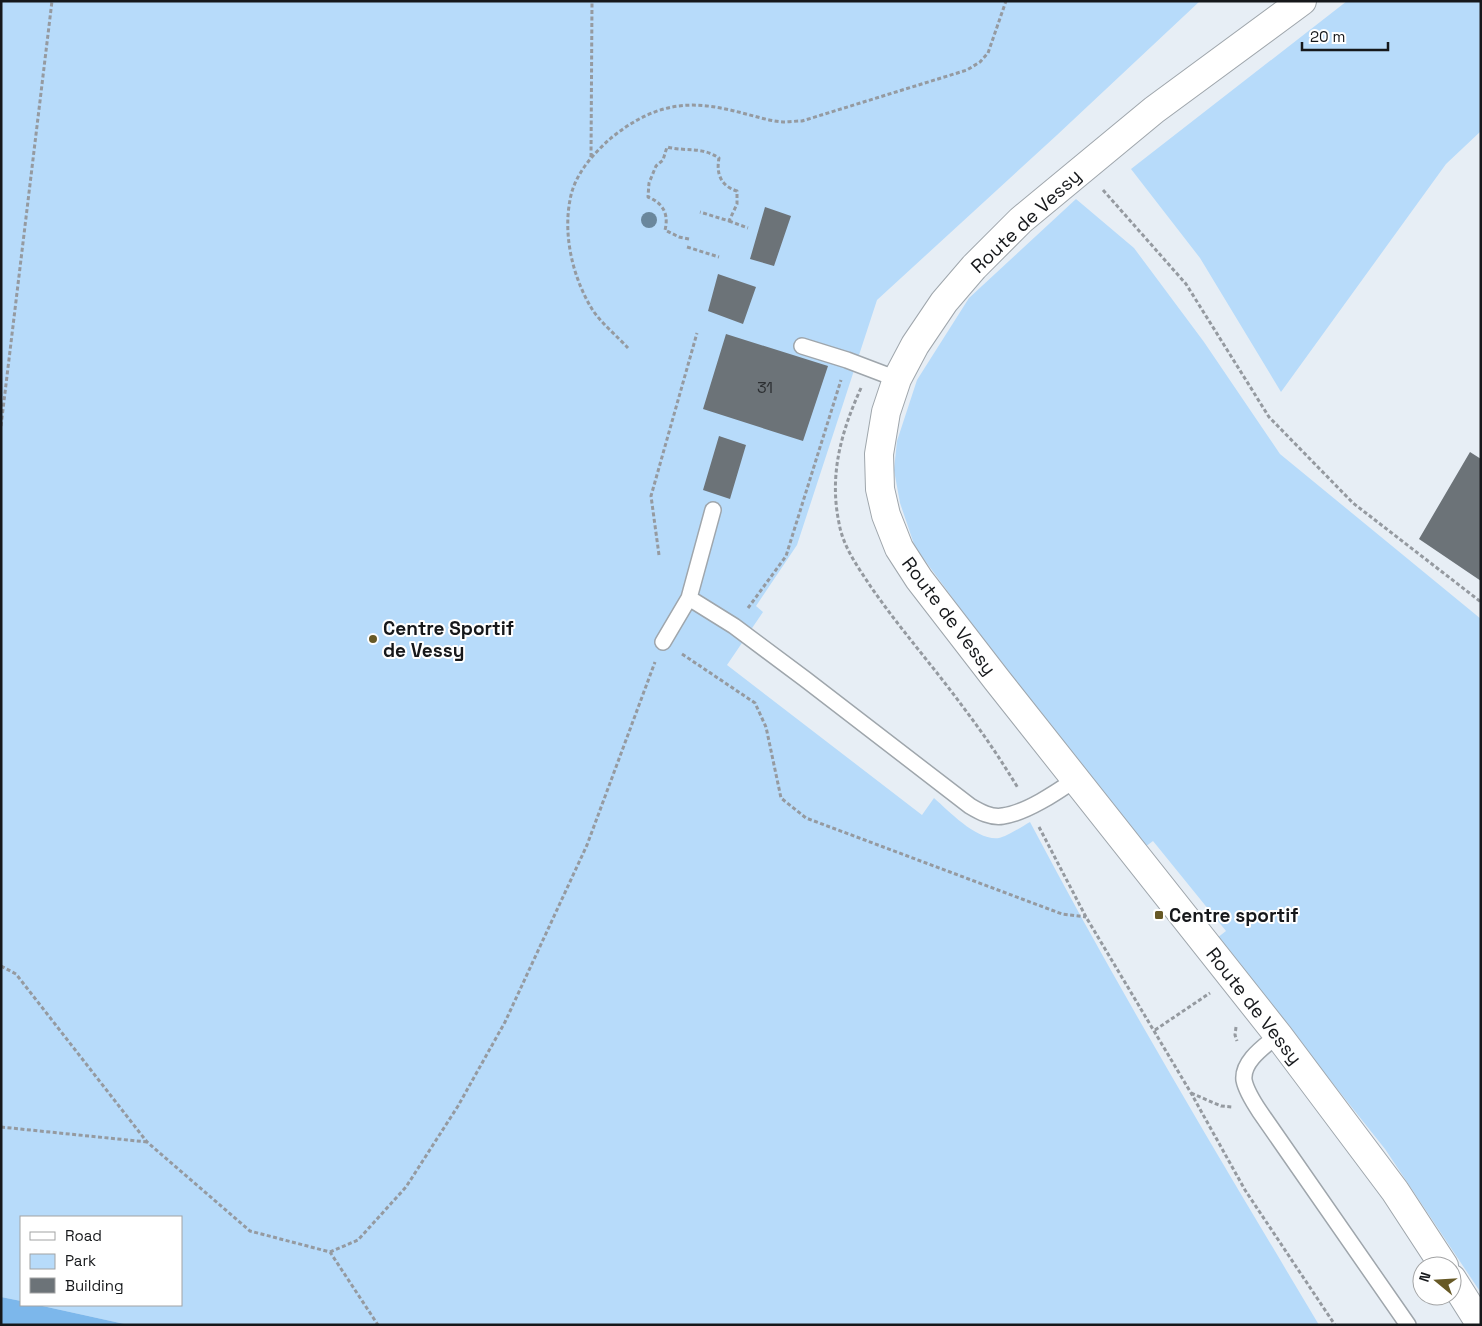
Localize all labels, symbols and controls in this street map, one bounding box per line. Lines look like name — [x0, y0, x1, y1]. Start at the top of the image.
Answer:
scale bar — [1302, 20, 1388, 52]
text: 20 m — [1310, 27, 1345, 46]
street label: Route de Vessy — [966, 163, 1086, 279]
house number: 31 — [757, 377, 773, 398]
street label: Route de Vessy — [896, 552, 1002, 680]
place label: Centre Sportif de Vessy — [383, 616, 514, 663]
marker: Centre Sportif de Vessy — [367, 633, 379, 645]
place label: Centre sportif — [1169, 903, 1299, 928]
marker: Centre sportif — [1153, 909, 1165, 921]
street label: Route de Vessy — [1200, 942, 1308, 1070]
legend — [20, 1216, 182, 1306]
text: Road — [65, 1226, 102, 1245]
text: Park — [65, 1251, 96, 1270]
north arrow — [1412, 1256, 1462, 1306]
text: N — [1415, 1270, 1435, 1284]
text: Building — [65, 1276, 124, 1295]

